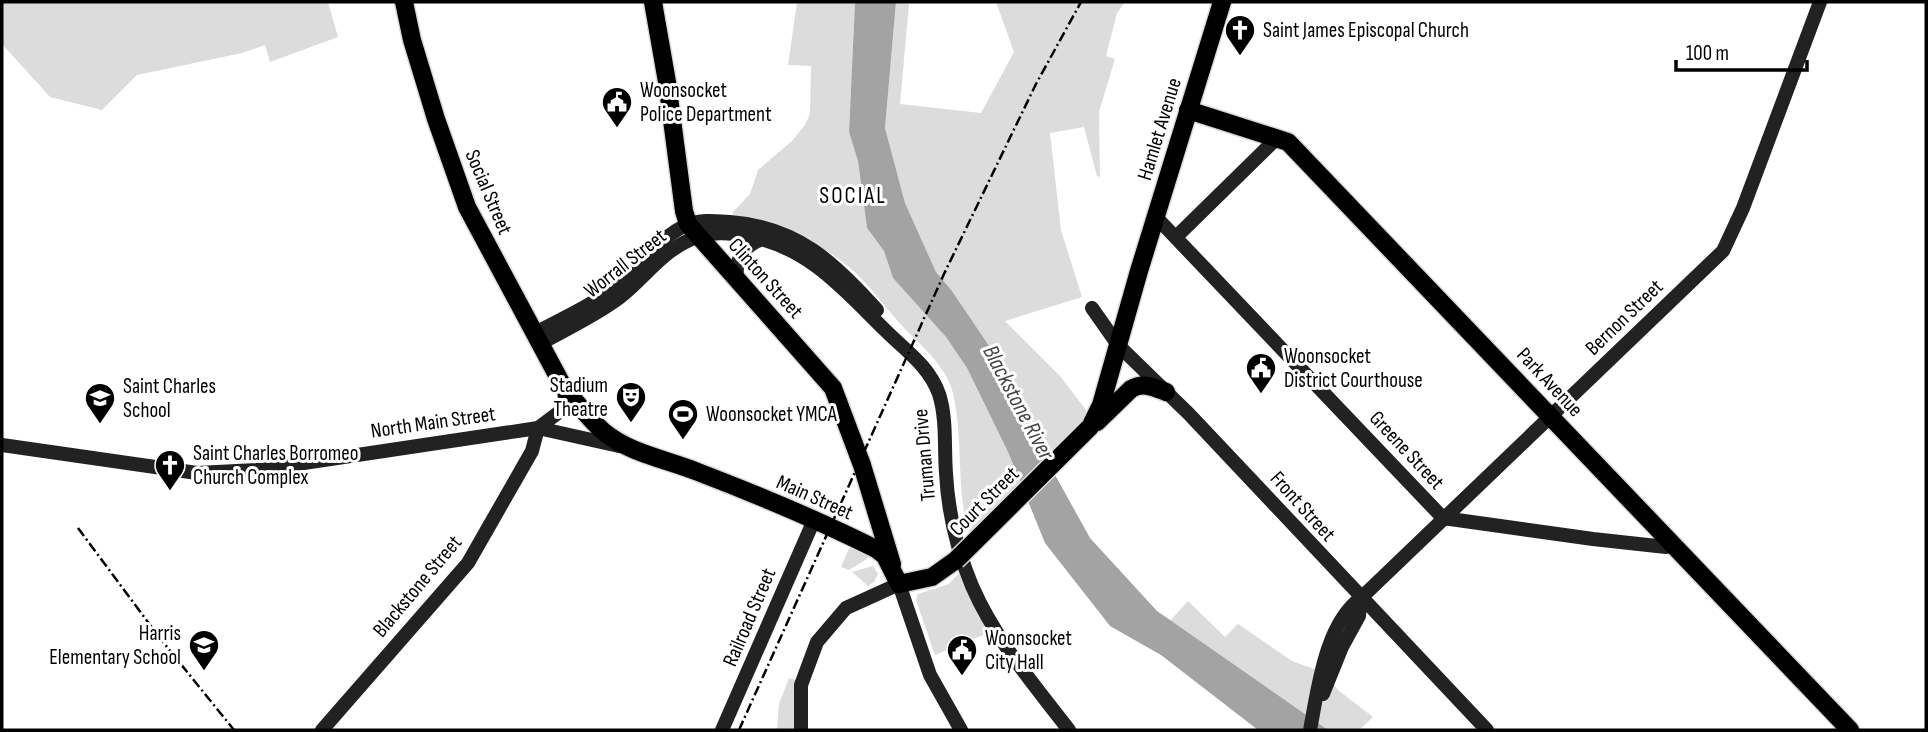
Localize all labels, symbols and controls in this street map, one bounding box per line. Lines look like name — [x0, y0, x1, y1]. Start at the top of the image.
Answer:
church icon: Saint James Episcopal Church — [1223, 13, 1257, 57]
place label: Saint James Episcopal Church — [1263, 18, 1469, 43]
scale bar — [1676, 28, 1807, 72]
text: 100 m — [1686, 41, 1729, 66]
street label: Hamlet Avenue — [1132, 75, 1187, 183]
place label: Woonsocket Police Department — [640, 78, 772, 127]
public building icon: Woonsocket Police Department — [600, 85, 634, 129]
street label: Social Street — [460, 146, 518, 238]
district label: SOCIAL — [819, 182, 887, 210]
street label: Worrall Street — [579, 224, 671, 303]
street label: Clinton Street — [723, 233, 808, 324]
street label: Bernon Street — [1580, 274, 1668, 360]
water label: Blackstone River — [976, 340, 1061, 466]
street label: Park Avenue — [1511, 343, 1588, 422]
place label: Woonsocket District Courthouse — [1284, 344, 1423, 393]
public building icon: Woonsocket District Courthouse — [1244, 351, 1278, 395]
place label: Stadium Theatre — [550, 373, 608, 422]
place label: Saint Charles School — [123, 374, 216, 423]
theatre icon: Stadium Theatre — [614, 380, 648, 424]
school or university icon: Saint Charles School — [83, 381, 117, 425]
sports icon: Woonsocket YMCA — [666, 397, 700, 441]
street label: North Main Street — [369, 401, 497, 444]
place label: Woonsocket YMCA — [706, 402, 838, 427]
street label: Greene Street — [1364, 406, 1449, 495]
street label: Truman Drive — [908, 408, 941, 502]
place label: Saint Charles Borromeo Church Complex — [193, 441, 359, 490]
church icon: Saint Charles Borromeo Church Complex — [153, 448, 187, 492]
street label: Court Street — [944, 461, 1024, 541]
street label: Front Street — [1265, 466, 1341, 546]
street label: Main Street — [773, 470, 857, 525]
street label: Blackstone Street — [368, 530, 467, 642]
street label: Railroad Street — [718, 564, 781, 670]
place label: Harris Elementary School — [49, 621, 181, 670]
place label: Woonsocket City Hall — [985, 626, 1072, 675]
school or university icon: Harris Elementary School — [187, 628, 221, 672]
public building icon: Woonsocket City Hall — [945, 633, 979, 677]

